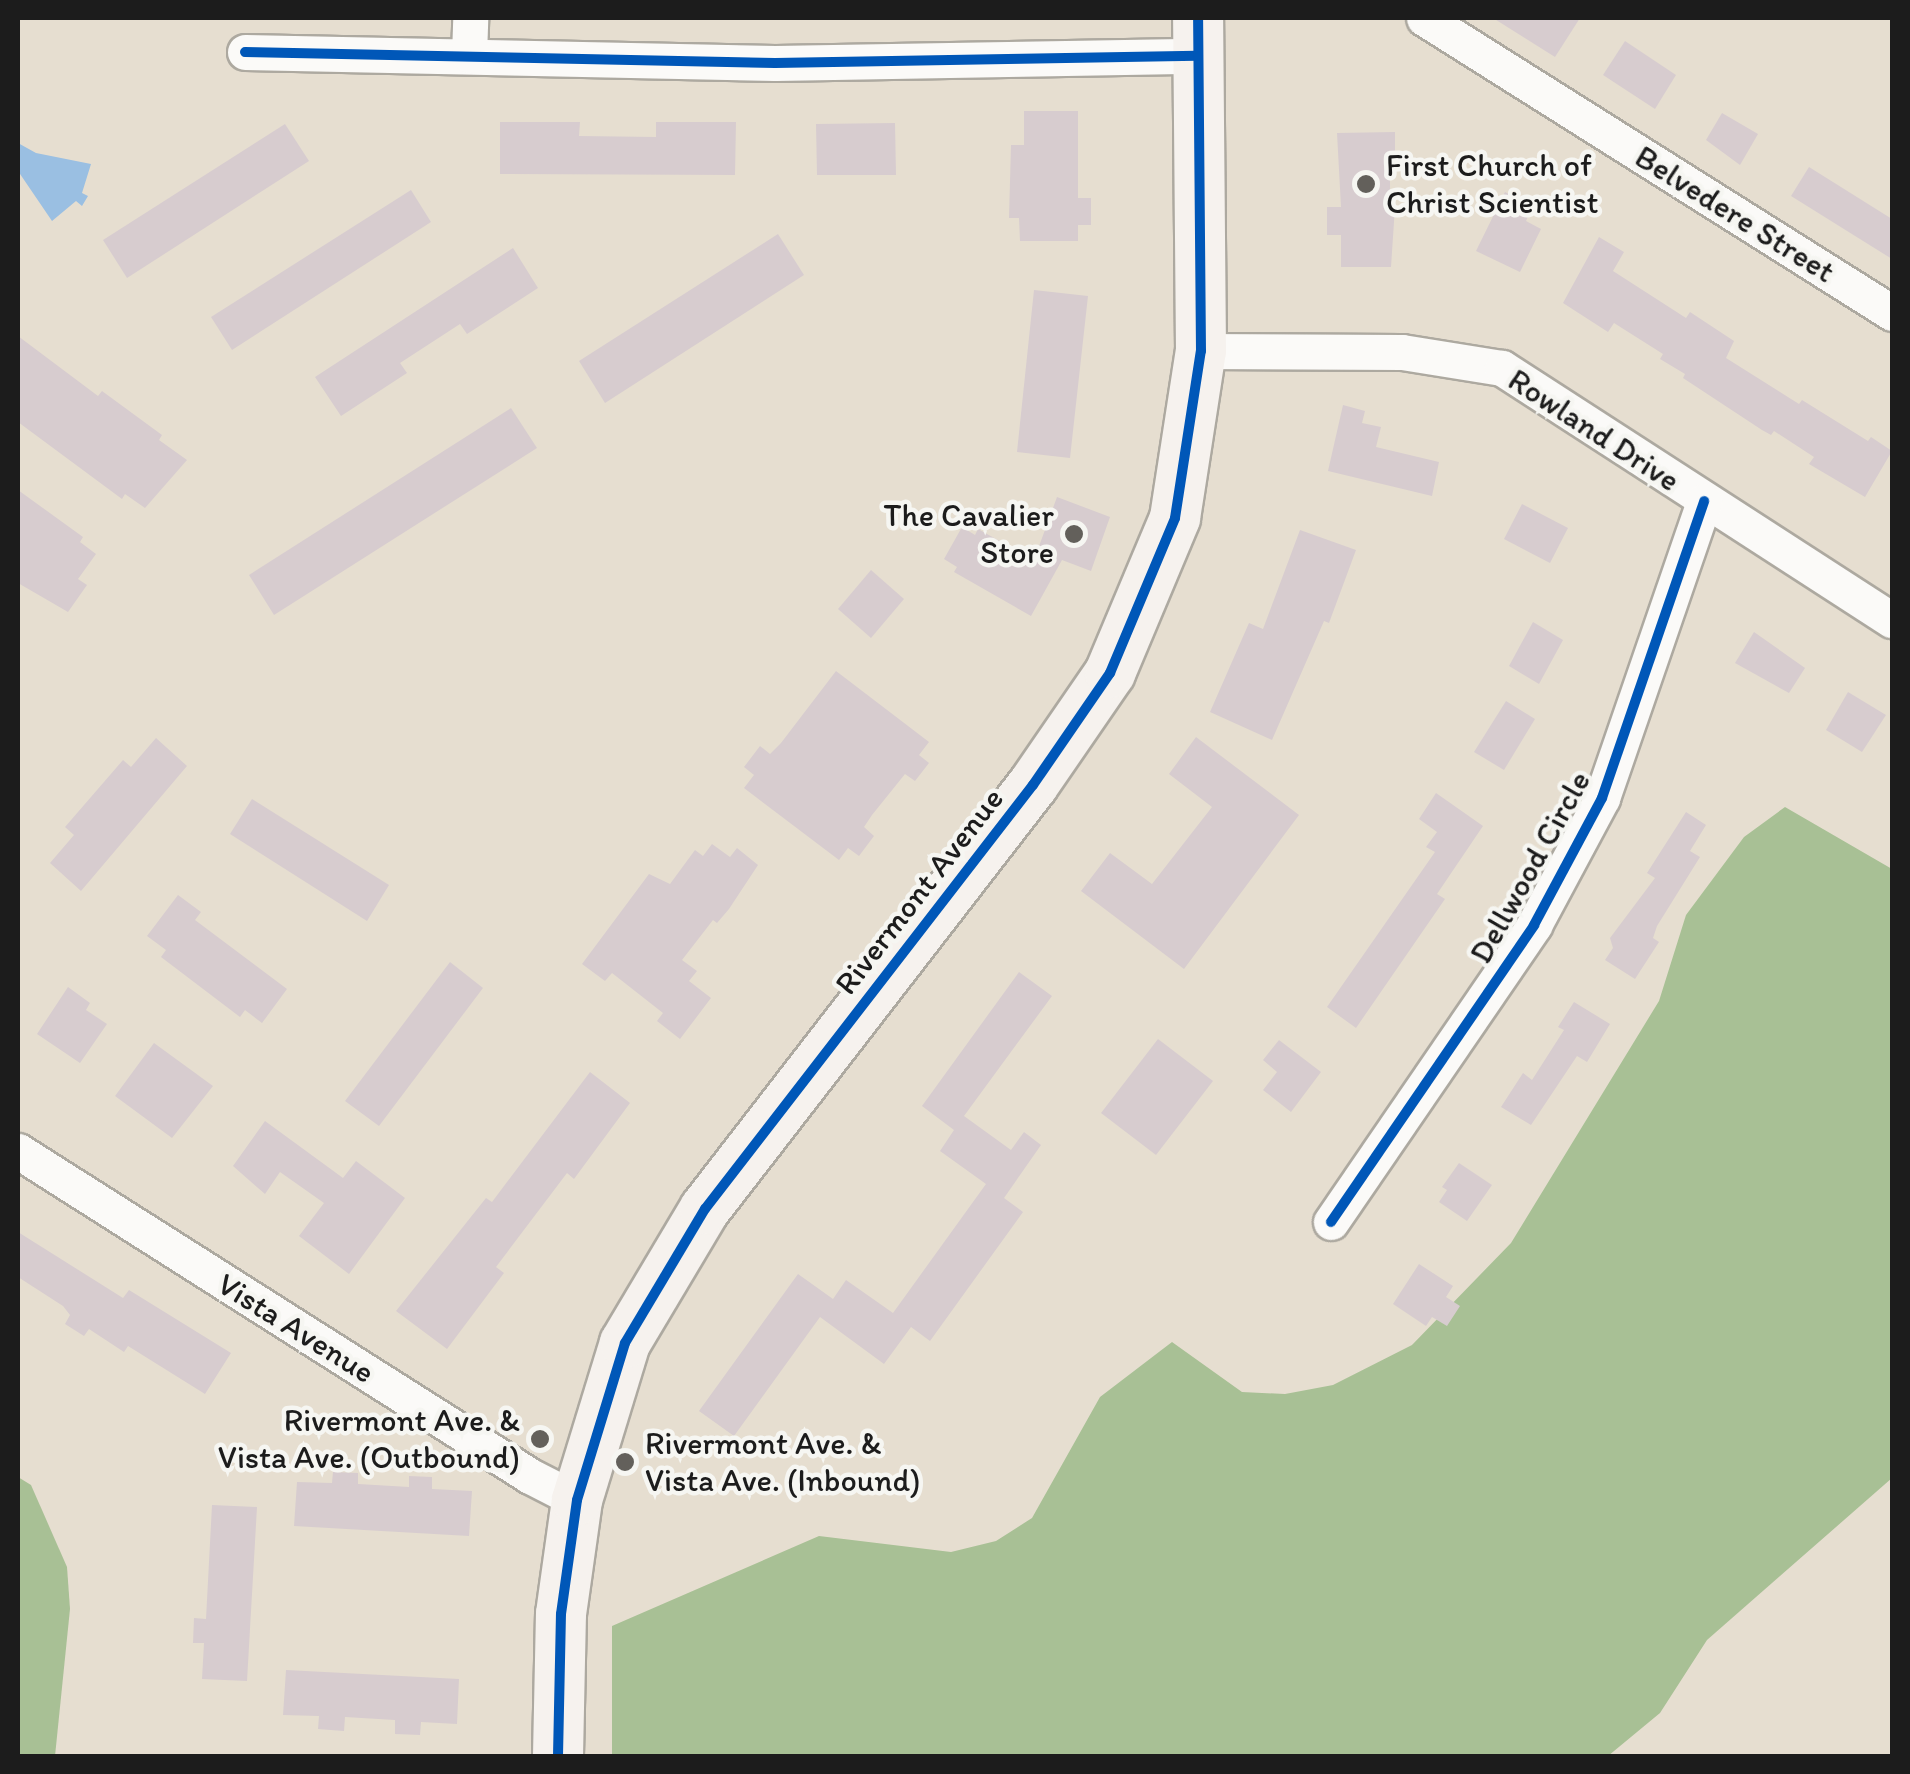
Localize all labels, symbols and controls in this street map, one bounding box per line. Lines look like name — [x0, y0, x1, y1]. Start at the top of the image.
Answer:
street label: Belvedere Street — [1628, 137, 1842, 291]
place label: First Church of Christ Scientist — [1386, 147, 1597, 222]
marker: First Church of Christ Scientist — [1355, 173, 1377, 195]
street label: Rowland Drive — [1501, 360, 1687, 500]
place label: The Cavalier Store — [884, 497, 1054, 572]
marker: The Cavalier Store — [1063, 523, 1085, 545]
street label: Dellwood Circle — [1461, 764, 1599, 970]
street label: Rivermont Avenue — [827, 781, 1011, 1001]
street label: Vista Avenue — [211, 1265, 381, 1391]
place label: Rivermont Ave. & Vista Ave. (Outbound) — [218, 1402, 520, 1477]
place label: Rivermont Ave. & Vista Ave. (Inbound) — [645, 1425, 924, 1500]
marker: Rivermont Ave. & Vista Ave. (Outbound) — [529, 1428, 551, 1450]
marker: Rivermont Ave. & Vista Ave. (Inbound) — [614, 1451, 636, 1473]

